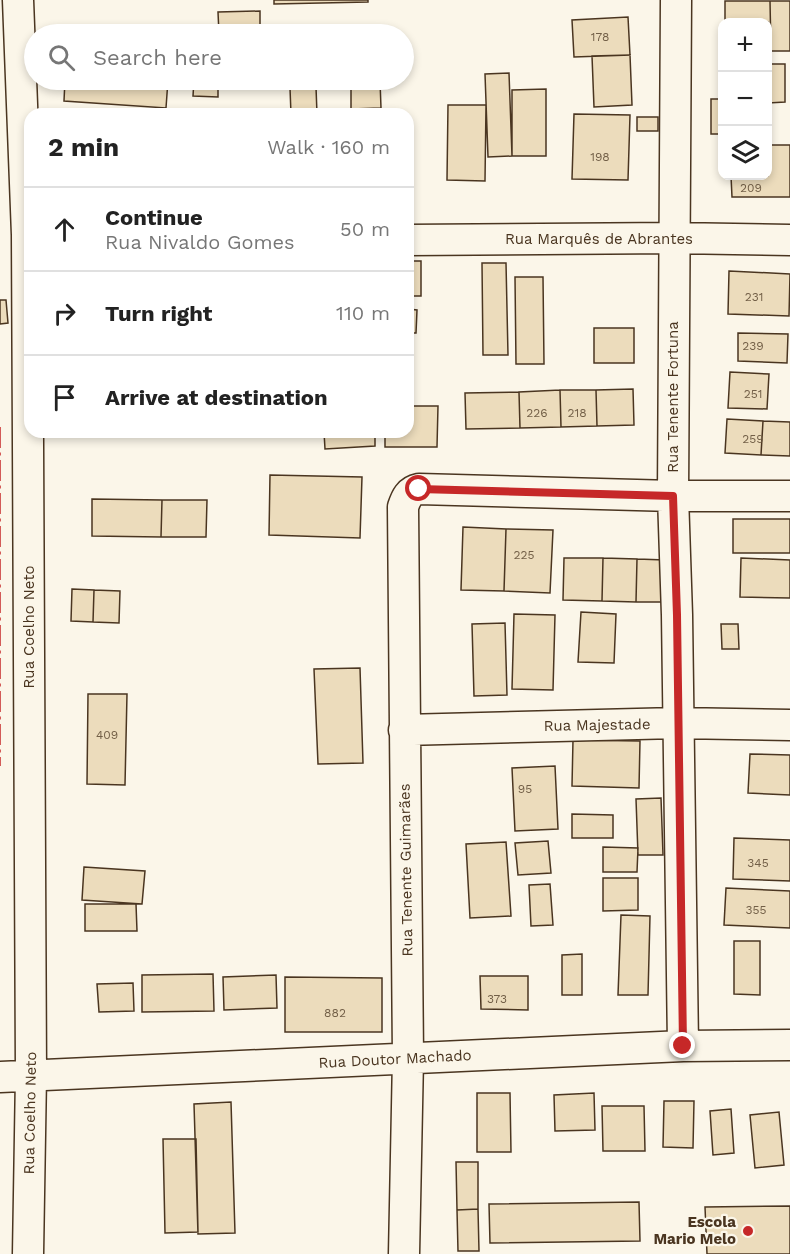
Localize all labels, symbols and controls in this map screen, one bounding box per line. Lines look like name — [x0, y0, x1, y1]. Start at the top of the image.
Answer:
map controls — [718, 18, 772, 180]
button: + — [718, 18, 772, 72]
search box — [24, 24, 414, 90]
house number: 178 — [591, 30, 609, 44]
icon: search — [45, 41, 78, 74]
text: Search here — [93, 45, 222, 70]
button: − — [718, 72, 772, 126]
button: layers — [718, 126, 772, 180]
text: 2 min — [48, 132, 119, 162]
text: Walk · 160 m — [267, 135, 390, 159]
house number: 198 — [590, 150, 610, 164]
house number: 209 — [740, 181, 762, 195]
text: Continue — [105, 205, 203, 230]
icon: ahead — [48, 213, 81, 246]
text: 50 m — [340, 217, 390, 241]
text: Rua Nivaldo Gomes — [105, 230, 295, 254]
street label: Rua Marquês de Abrantes — [505, 230, 693, 248]
house number: 231 — [745, 290, 763, 304]
icon: right — [48, 297, 81, 330]
text: Turn right — [105, 301, 212, 326]
text: 110 m — [336, 301, 390, 325]
street label: Rua Tenente Fortuna — [664, 321, 682, 473]
house number: 239 — [742, 339, 764, 353]
icon: arrive — [48, 381, 81, 414]
text: Arrive at destination — [105, 385, 328, 410]
house number: 251 — [744, 387, 762, 401]
house number: 226 — [526, 406, 548, 420]
house number: 218 — [567, 406, 587, 420]
house number: 259 — [742, 432, 764, 446]
route start — [405, 475, 431, 501]
house number: 225 — [514, 548, 534, 562]
street label: Rua Coelho Neto — [20, 566, 38, 688]
street label: Rua Majestade — [543, 715, 651, 735]
house number: 409 — [96, 728, 118, 742]
house number: 95 — [518, 782, 532, 796]
street label: Rua Tenente Guimarães — [395, 783, 417, 957]
house number: 345 — [747, 856, 769, 870]
house number: 355 — [746, 903, 766, 917]
house number: 373 — [487, 992, 507, 1006]
house number: 882 — [324, 1006, 346, 1020]
route end — [669, 1032, 695, 1058]
street label: Rua Doutor Machado — [318, 1046, 472, 1072]
street label: Rua Coelho Neto — [20, 1051, 40, 1175]
place label: Escola Mario Melo — [653, 1213, 736, 1248]
marker: Escola Mario Melo — [741, 1224, 755, 1238]

